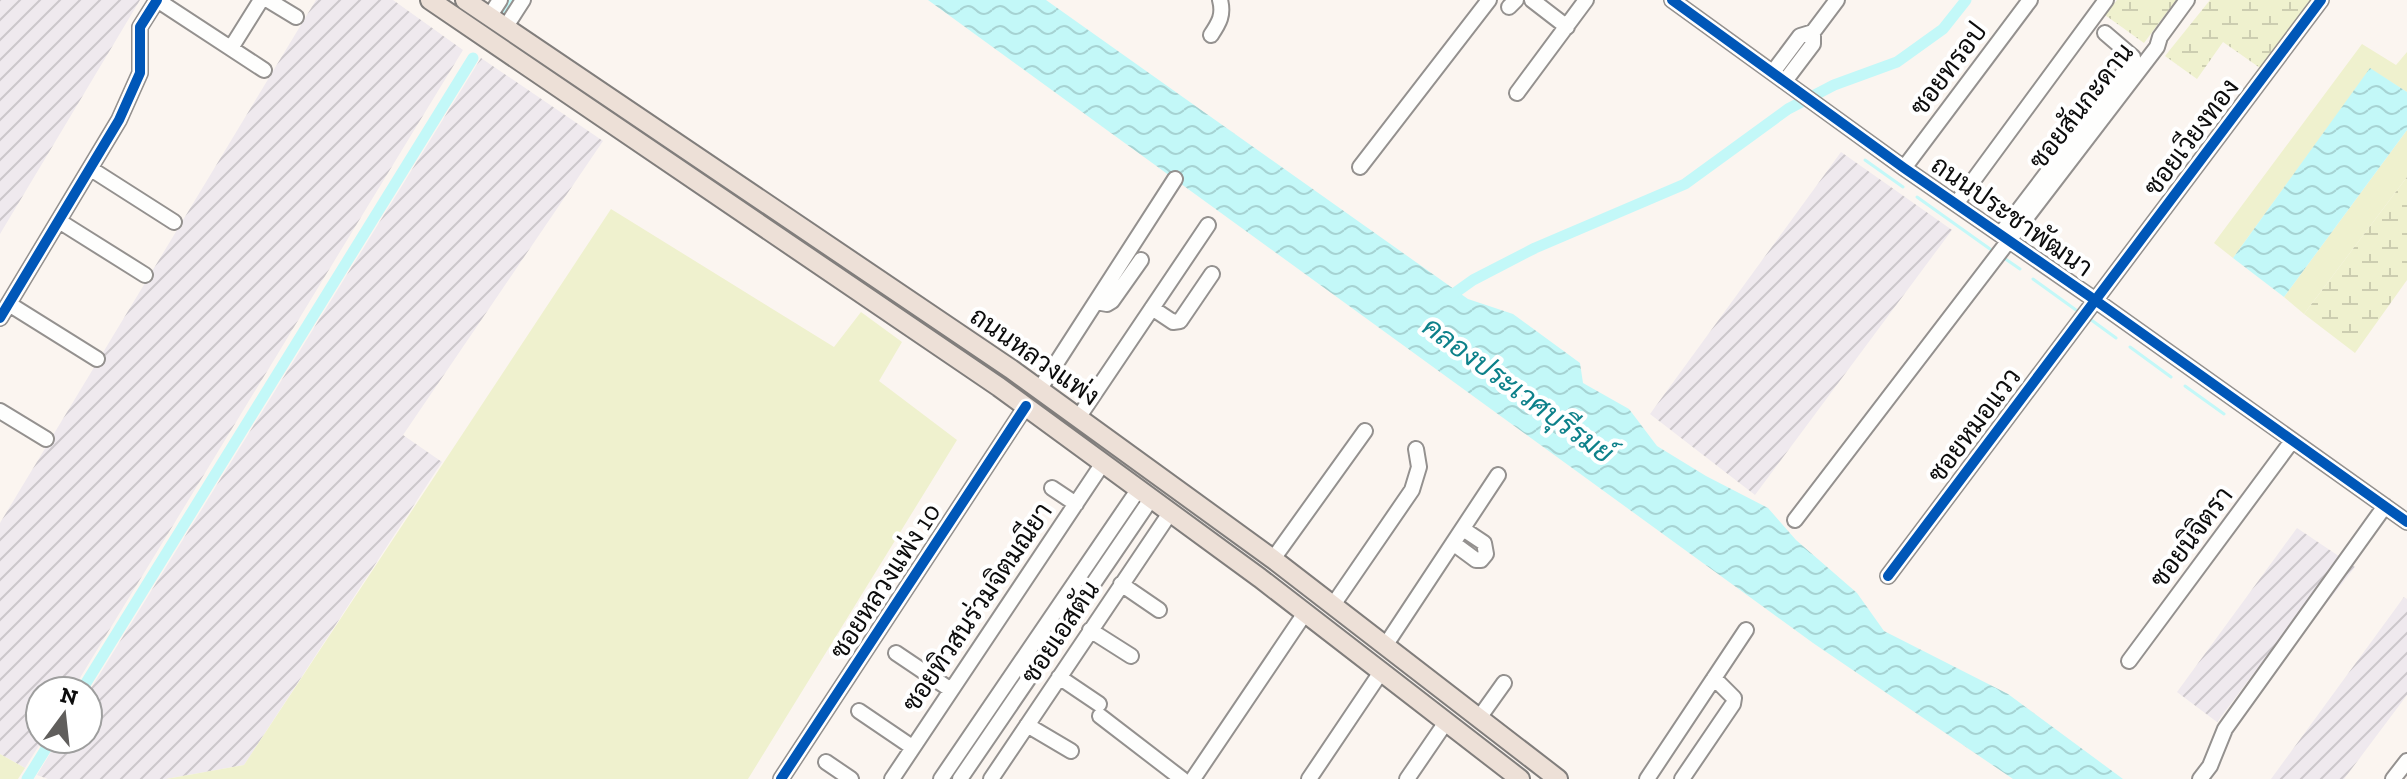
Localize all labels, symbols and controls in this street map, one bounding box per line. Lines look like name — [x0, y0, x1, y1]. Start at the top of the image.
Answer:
street label: ซอยทรอป — [1903, 16, 1993, 122]
street label: ซอยสันกะดาน — [2022, 37, 2140, 175]
street label: ซอยเวียงทอง — [2137, 72, 2245, 202]
street label: ถนนประชาพัฒนา — [1925, 149, 2099, 283]
street label: ถนนหลวงแพ่ง — [964, 300, 1106, 412]
water label: คลองประเวศบุรีรมย์ — [1415, 307, 1625, 475]
street label: ซอยหมอแวว — [1920, 361, 2028, 489]
street label: ซอยนิจิตรา — [2143, 480, 2239, 594]
street label: ซอยทิวสนร่วมจิตมณียา — [895, 496, 1059, 718]
street label: ซอยหลวงแพ่ง 10 — [823, 497, 947, 665]
street label: ซอยเอสตัน — [1014, 575, 1106, 689]
north arrow — [24, 675, 104, 755]
text: N — [57, 681, 81, 711]

